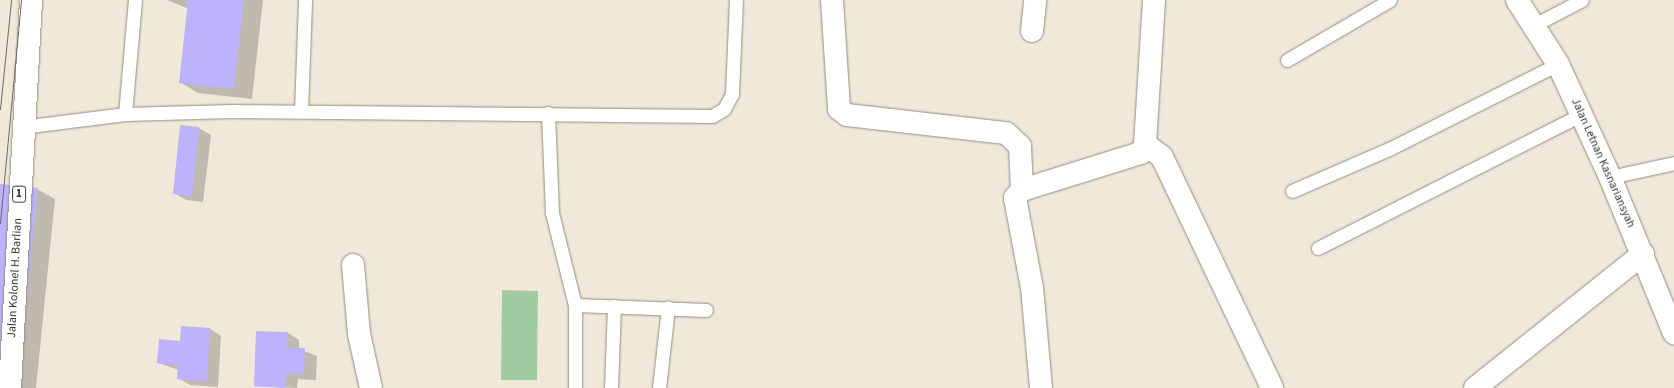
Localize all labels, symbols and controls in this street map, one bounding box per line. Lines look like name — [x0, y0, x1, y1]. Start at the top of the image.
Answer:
street label: Jalan Letnan Kasnariansyah — [1568, 96, 1638, 230]
road number: 1 — [12, 185, 26, 203]
street label: Jalan Kolonel H. Barlian — [5, 218, 25, 338]

